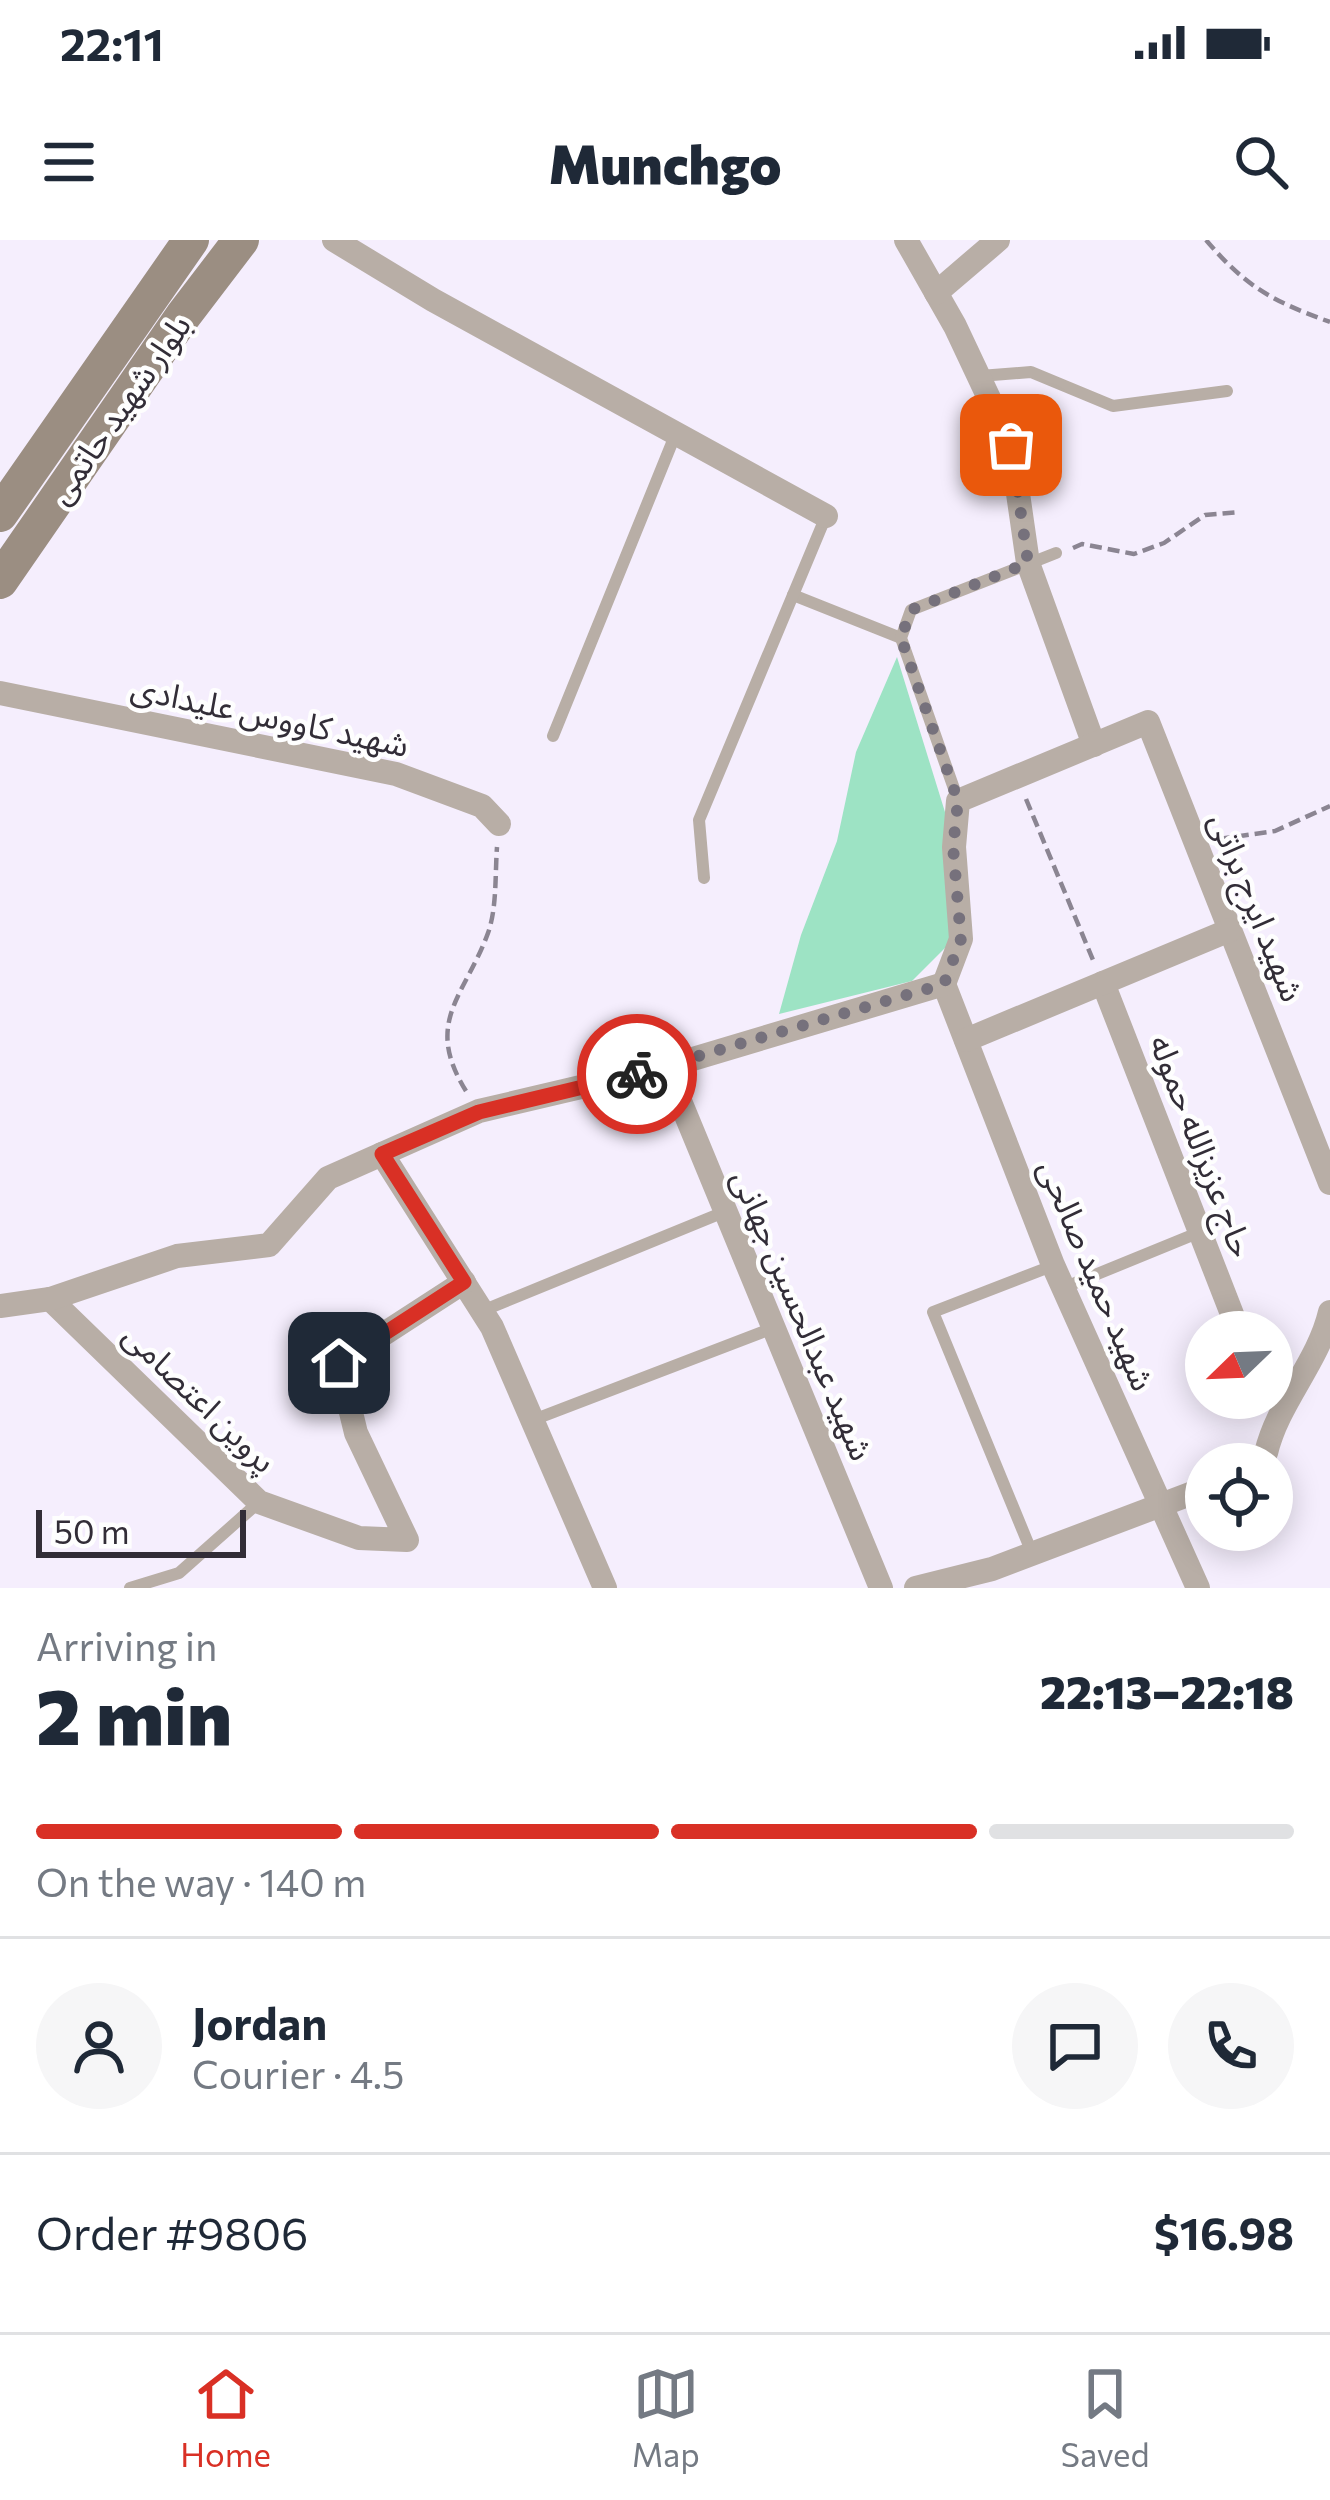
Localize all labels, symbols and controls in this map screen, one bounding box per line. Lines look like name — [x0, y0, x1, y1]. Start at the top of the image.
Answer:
text: 22:11 — [60, 15, 164, 70]
icon: menu — [36, 129, 102, 195]
text: Munchgo — [548, 129, 782, 195]
icon: search — [1228, 129, 1294, 195]
street label: بلوار شهید حاتمی — [37, 306, 199, 511]
pin — [960, 394, 1062, 496]
icon: bag — [978, 412, 1044, 478]
street label: شهید کاووس علیدادی — [128, 665, 413, 765]
street label: شهید ایرج براتی — [1196, 806, 1315, 1009]
courier — [577, 1014, 697, 1134]
street label: حاج عزیزالله حموله — [1137, 1029, 1265, 1264]
icon: bike — [604, 1041, 670, 1107]
street label: شهید حمید صالحی — [1030, 1153, 1165, 1396]
street label: شهید عبدالحسین جهانی — [724, 1163, 884, 1466]
north arrow — [1185, 1311, 1293, 1419]
map controls — [1185, 1311, 1293, 1551]
pin — [288, 1312, 390, 1414]
street label: پروین اعتصامی — [114, 1314, 286, 1483]
icon: home — [306, 1330, 372, 1396]
button: locate — [1185, 1443, 1293, 1551]
scale bar — [36, 1504, 246, 1557]
text: 50 m — [54, 1510, 130, 1551]
text: Arriving in — [36, 1621, 217, 1669]
text: 22:13–22:18 — [1040, 1663, 1294, 1718]
text: 2 min — [36, 1666, 232, 1761]
text: On the way · 140 m — [36, 1857, 366, 1905]
button: person — [36, 1983, 162, 2109]
button: chat — [1012, 1983, 1138, 2109]
button: phone — [1168, 1983, 1294, 2109]
text: Jordan — [192, 1994, 327, 2049]
text: Courier · 4.5 — [192, 2049, 404, 2097]
text: Order #9806 — [36, 2204, 308, 2259]
text: $16.98 — [1154, 2204, 1294, 2259]
tab: Home — [180, 2361, 271, 2474]
tab: Map — [632, 2361, 700, 2474]
tab: Saved — [1061, 2361, 1150, 2474]

